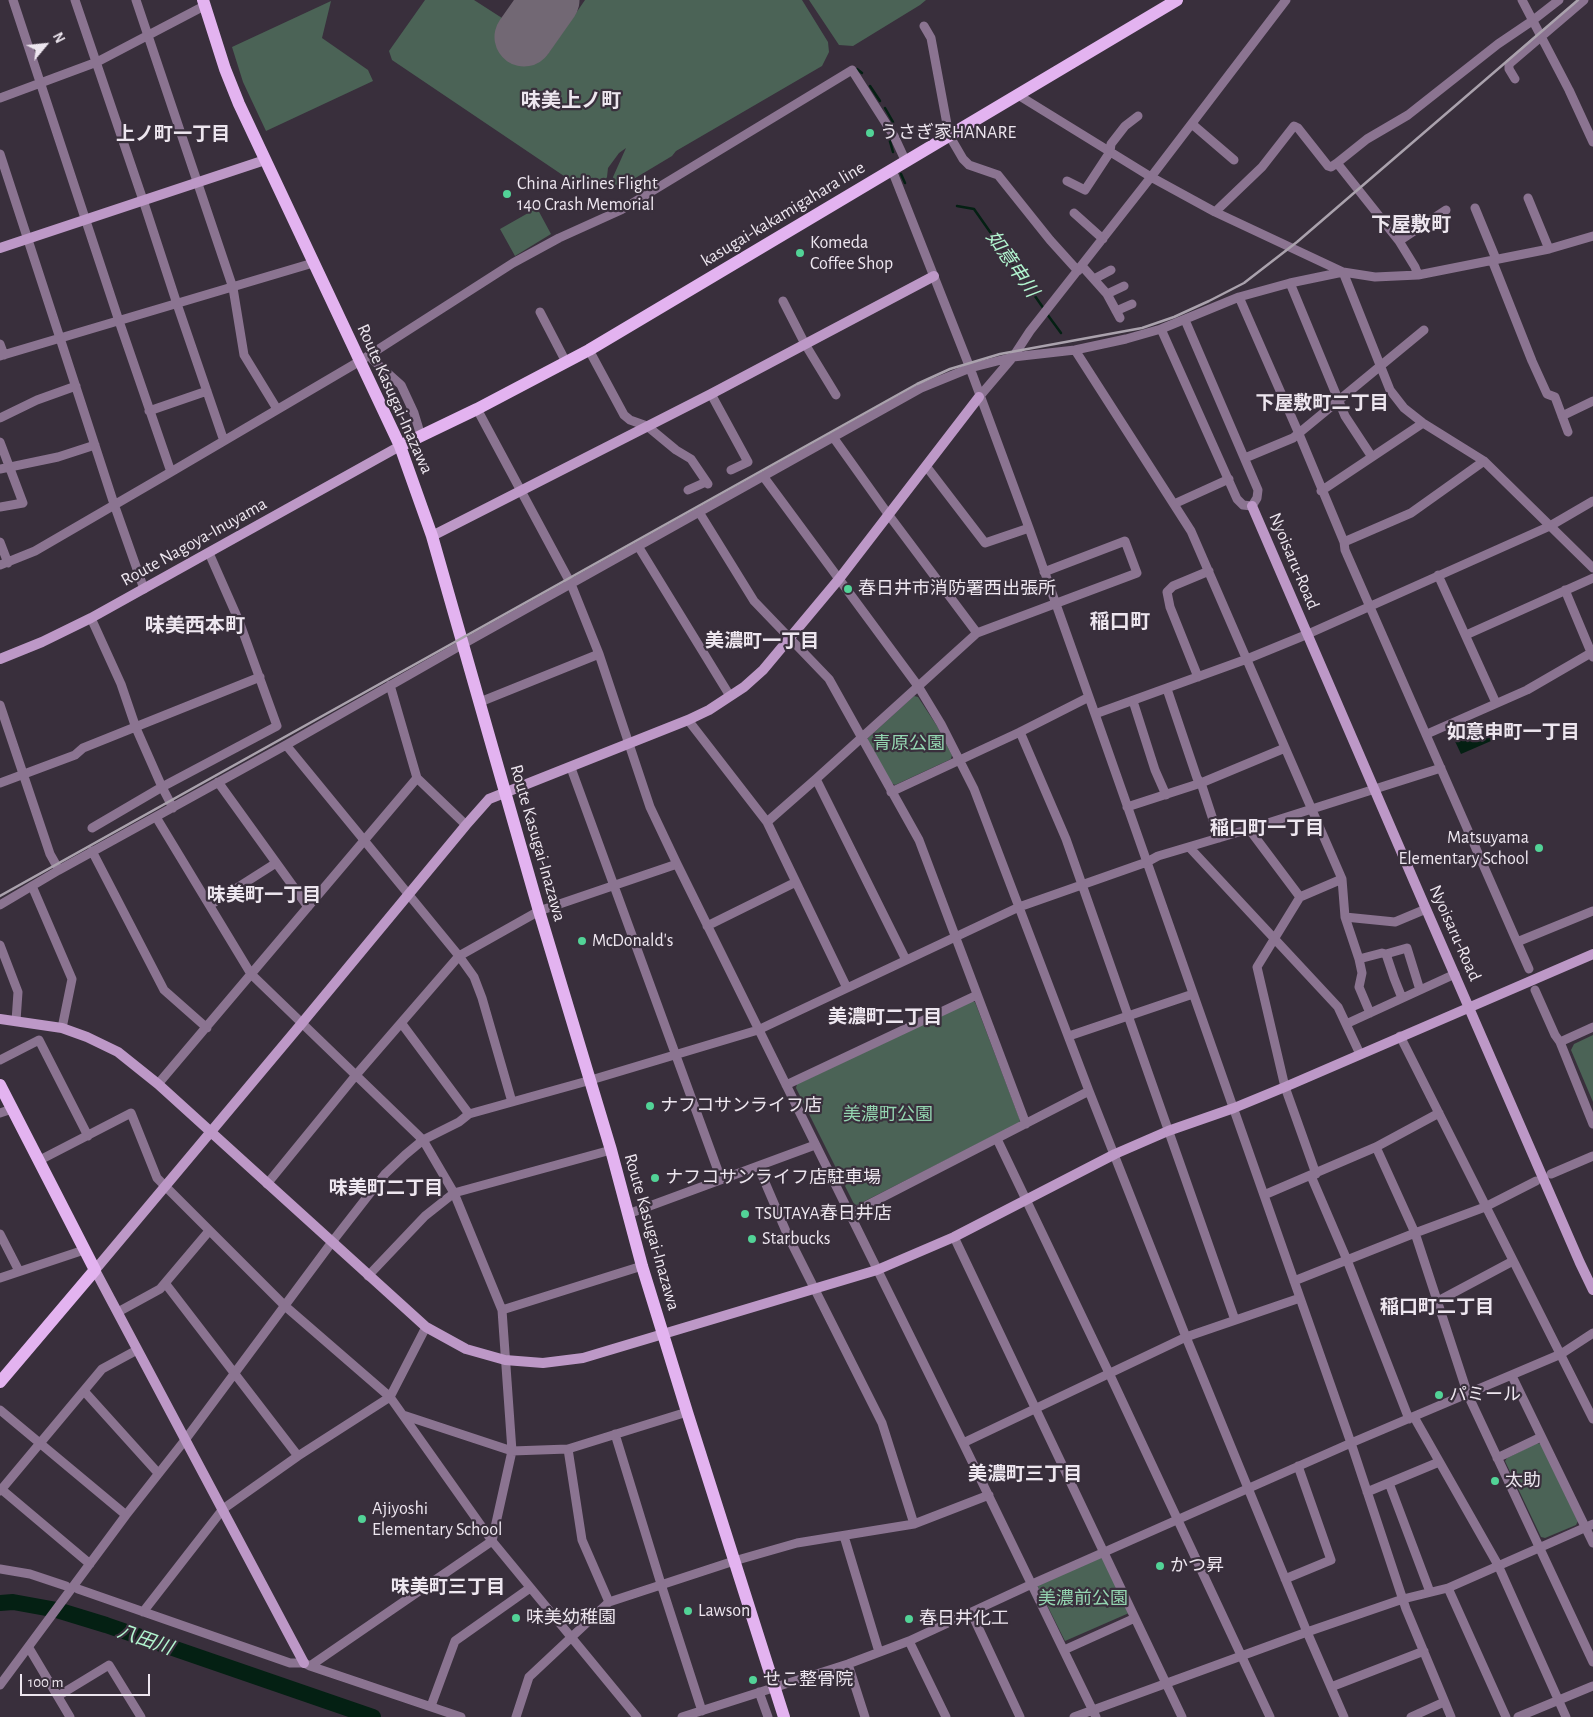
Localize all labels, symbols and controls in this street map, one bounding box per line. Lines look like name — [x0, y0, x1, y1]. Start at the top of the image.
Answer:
north arrow — [20, 20, 70, 70]
text: N — [50, 30, 67, 46]
district label: 味美上ノ町 — [521, 89, 621, 113]
place label: うさぎ家HANARE — [880, 122, 1016, 144]
district label: 上ノ町一丁目 — [116, 123, 230, 145]
marker: うさぎ家HANARE — [864, 127, 876, 139]
street label: kasugai-kakamigahara line — [697, 157, 869, 271]
place label: China Airlines Flight 140 Crash Memorial — [517, 173, 658, 215]
marker: China Airlines Flight 140 Crash Memorial — [501, 188, 513, 200]
district label: 下屋敷町 — [1371, 213, 1451, 237]
water label: 如意申川 — [981, 226, 1043, 302]
place label: Komeda Coffee Shop — [810, 232, 893, 274]
marker: Komeda Coffee Shop — [794, 247, 806, 259]
street label: Route Kasugai-Inazawa — [352, 321, 438, 477]
district label: 下屋敷町二丁目 — [1256, 392, 1388, 414]
street label: Route Nagoya-Inuyama — [117, 493, 271, 591]
street label: Nyoisaru-Road — [1264, 509, 1324, 613]
place label: 春日井市消防署西出張所 — [858, 578, 1056, 600]
marker: 春日井市消防署西出張所 — [842, 583, 854, 595]
district label: 稲口町 — [1090, 610, 1150, 634]
district label: 味美西本町 — [145, 614, 245, 638]
district label: 美濃町一丁目 — [705, 630, 819, 652]
district label: 如意申町一丁目 — [1447, 721, 1579, 743]
park label: 青原公園 — [873, 733, 945, 755]
street label: Route Kasugai-Inazawa — [505, 762, 571, 924]
district label: 稲口町一丁目 — [1210, 817, 1324, 839]
place label: Matsuyama Elementary School — [1399, 827, 1529, 870]
marker: Matsuyama Elementary School — [1533, 842, 1545, 854]
street label: Nyoisaru-Road — [1424, 882, 1486, 984]
district label: 味美町一丁目 — [207, 884, 321, 906]
place label: McDonald's — [592, 930, 674, 952]
marker: McDonald's — [576, 935, 588, 947]
district label: 美濃町二丁目 — [828, 1006, 942, 1028]
place label: ナフコサンライフ店 — [660, 1095, 822, 1117]
marker: ナフコサンライフ店 — [644, 1100, 656, 1112]
park label: 美濃町公園 — [843, 1104, 933, 1126]
street label: Route Kasugai-Inazawa — [619, 1151, 685, 1313]
place label: ナフコサンライフ店駐車場 — [665, 1167, 881, 1189]
marker: ナフコサンライフ店駐車場 — [649, 1172, 661, 1184]
district label: 味美町二丁目 — [329, 1177, 443, 1199]
place label: TSUTAYA春日井店 — [755, 1203, 892, 1225]
marker: TSUTAYA春日井店 — [739, 1208, 751, 1220]
place label: Starbucks — [762, 1228, 830, 1250]
marker: Starbucks — [746, 1233, 758, 1245]
district label: 稲口町二丁目 — [1380, 1296, 1494, 1318]
place label: パミール — [1449, 1384, 1521, 1406]
marker: パミール — [1433, 1389, 1445, 1401]
district label: 美濃町三丁目 — [968, 1463, 1082, 1485]
place label: 太助 — [1505, 1470, 1541, 1492]
marker: 太助 — [1489, 1475, 1501, 1487]
place label: Ajiyoshi Elementary School — [372, 1498, 502, 1540]
marker: Ajiyoshi Elementary School — [356, 1513, 368, 1525]
place label: かつ昇 — [1170, 1555, 1224, 1577]
marker: かつ昇 — [1154, 1560, 1166, 1572]
district label: 味美町三丁目 — [391, 1576, 505, 1598]
park label: 美濃前公園 — [1038, 1588, 1128, 1610]
place label: Lawson — [698, 1600, 750, 1622]
marker: Lawson — [682, 1605, 694, 1617]
place label: 味美幼稚園 — [526, 1607, 616, 1629]
place label: 春日井化工 — [919, 1608, 1009, 1630]
marker: 味美幼稚園 — [510, 1612, 522, 1624]
marker: 春日井化工 — [903, 1613, 915, 1625]
water label: 八田川 — [114, 1620, 176, 1660]
scale bar — [22, 1664, 152, 1696]
place label: せこ整骨院 — [763, 1669, 853, 1691]
marker: せこ整骨院 — [747, 1674, 759, 1686]
text: 100 m — [28, 1675, 63, 1690]

